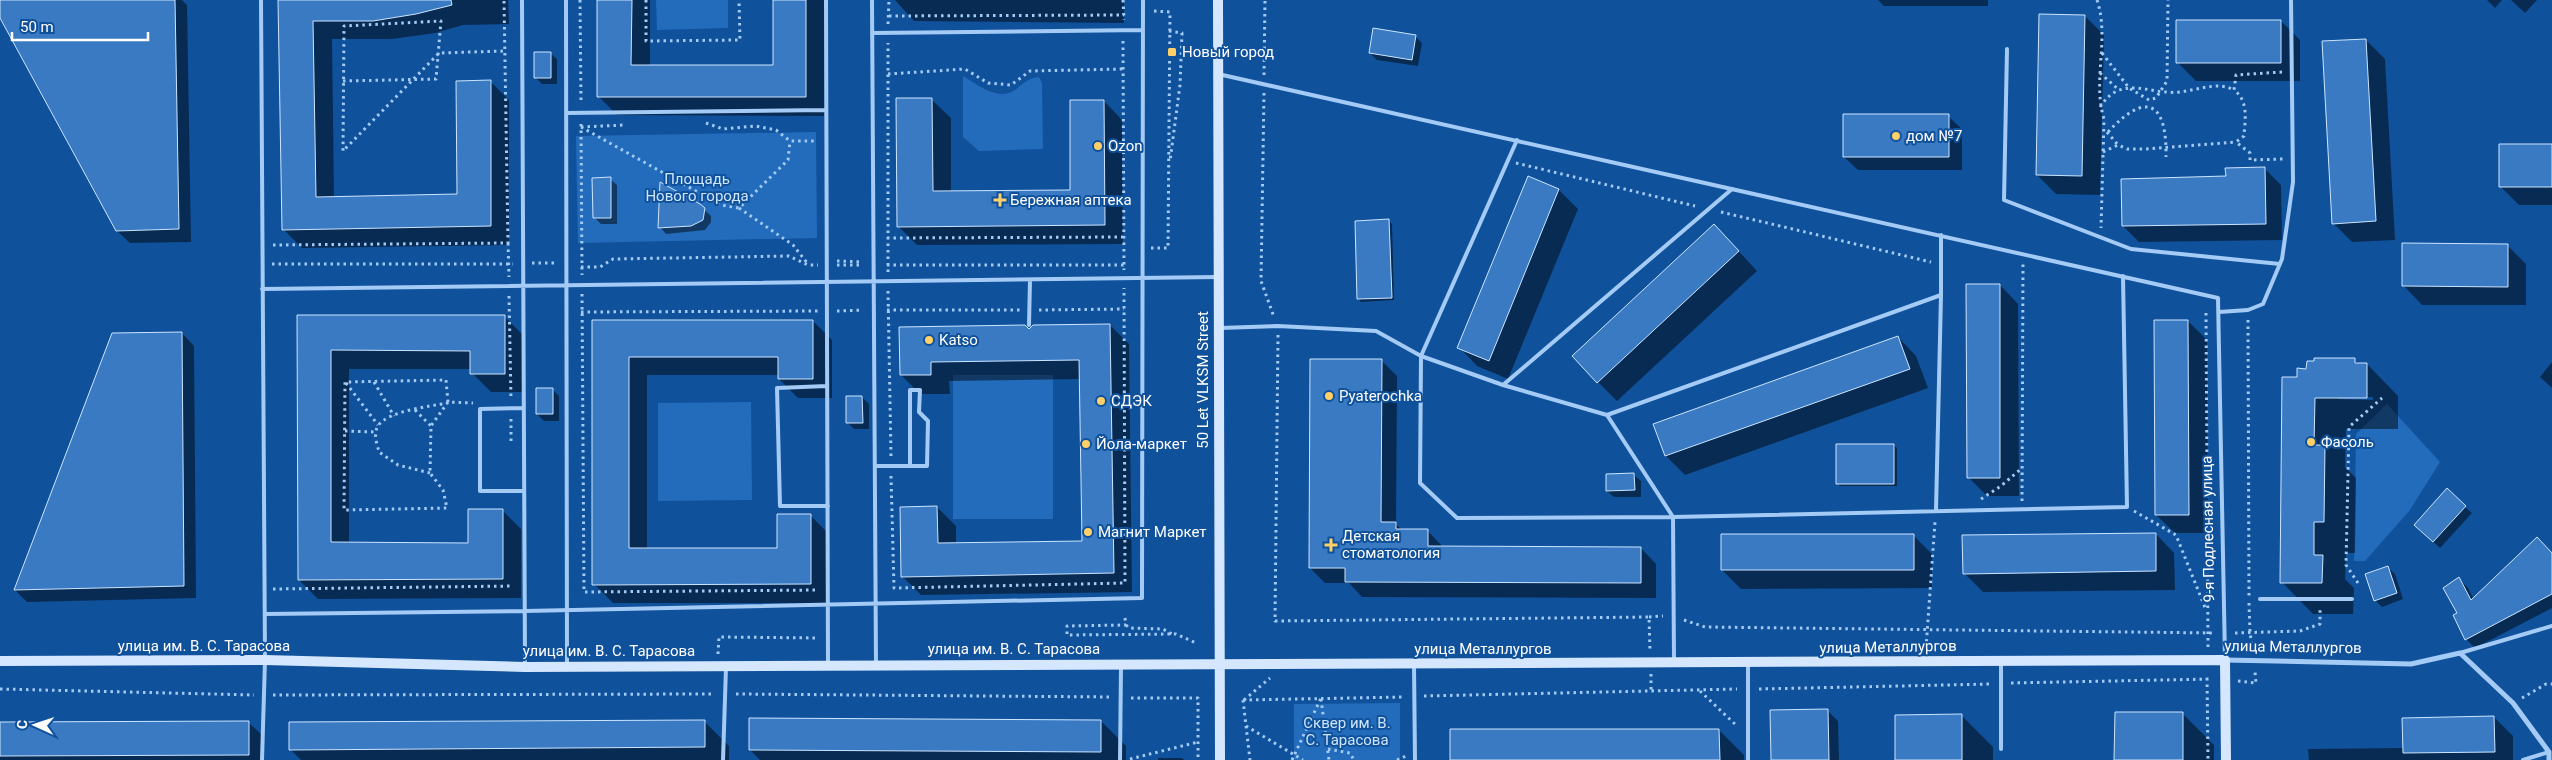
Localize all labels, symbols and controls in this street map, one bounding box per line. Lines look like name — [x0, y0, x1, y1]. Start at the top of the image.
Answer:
scale bar — [12, 10, 149, 42]
text: 50 m — [20, 18, 54, 36]
place label: Новый город — [1182, 43, 1274, 61]
marker: Новый город — [1166, 46, 1178, 58]
place label: дом №7 — [1906, 127, 1962, 145]
marker: дом №7 — [1890, 130, 1902, 142]
place label: Ozon — [1108, 137, 1142, 155]
marker: Ozon — [1092, 140, 1104, 152]
park label: Площадь Нового города — [645, 170, 749, 205]
place label: Бережная аптека — [1010, 191, 1132, 209]
marker: Бережная аптека — [994, 194, 1006, 206]
street label: 50 Let VLKSM Street — [1194, 311, 1212, 449]
place label: Katso — [939, 331, 978, 349]
marker: Katso — [923, 334, 935, 346]
place label: Pyaterochka — [1339, 387, 1422, 405]
marker: Pyaterochka — [1323, 390, 1335, 402]
place label: СДЭК — [1111, 392, 1152, 410]
marker: СДЭК — [1095, 395, 1107, 407]
place label: Фасоль — [2321, 433, 2374, 451]
place label: Йола-маркет — [1096, 435, 1187, 453]
marker: Фасоль — [2305, 436, 2317, 448]
marker: Йола-маркет — [1080, 438, 1092, 450]
street label: 9-я Подлесная улица — [2198, 455, 2218, 603]
place label: Магнит Маркет — [1098, 523, 1207, 541]
marker: Магнит Маркет — [1082, 526, 1094, 538]
place label: Детская стоматология — [1342, 527, 1440, 562]
marker: Детская стоматология — [1324, 538, 1338, 552]
street label: улица им. В. С. Тарасова — [118, 637, 290, 655]
street label: улица Металлургов — [1819, 637, 1957, 657]
street label: улица Металлургов — [2224, 637, 2362, 657]
street label: улица им. В. С. Тарасова — [928, 640, 1100, 658]
street label: улица Металлургов — [1414, 640, 1552, 658]
street label: улица им. В. С. Тарасова — [523, 642, 695, 660]
north arrow — [10, 700, 60, 750]
park label: Сквер им. В. С. Тарасова — [1303, 714, 1391, 749]
text: С — [14, 719, 30, 729]

